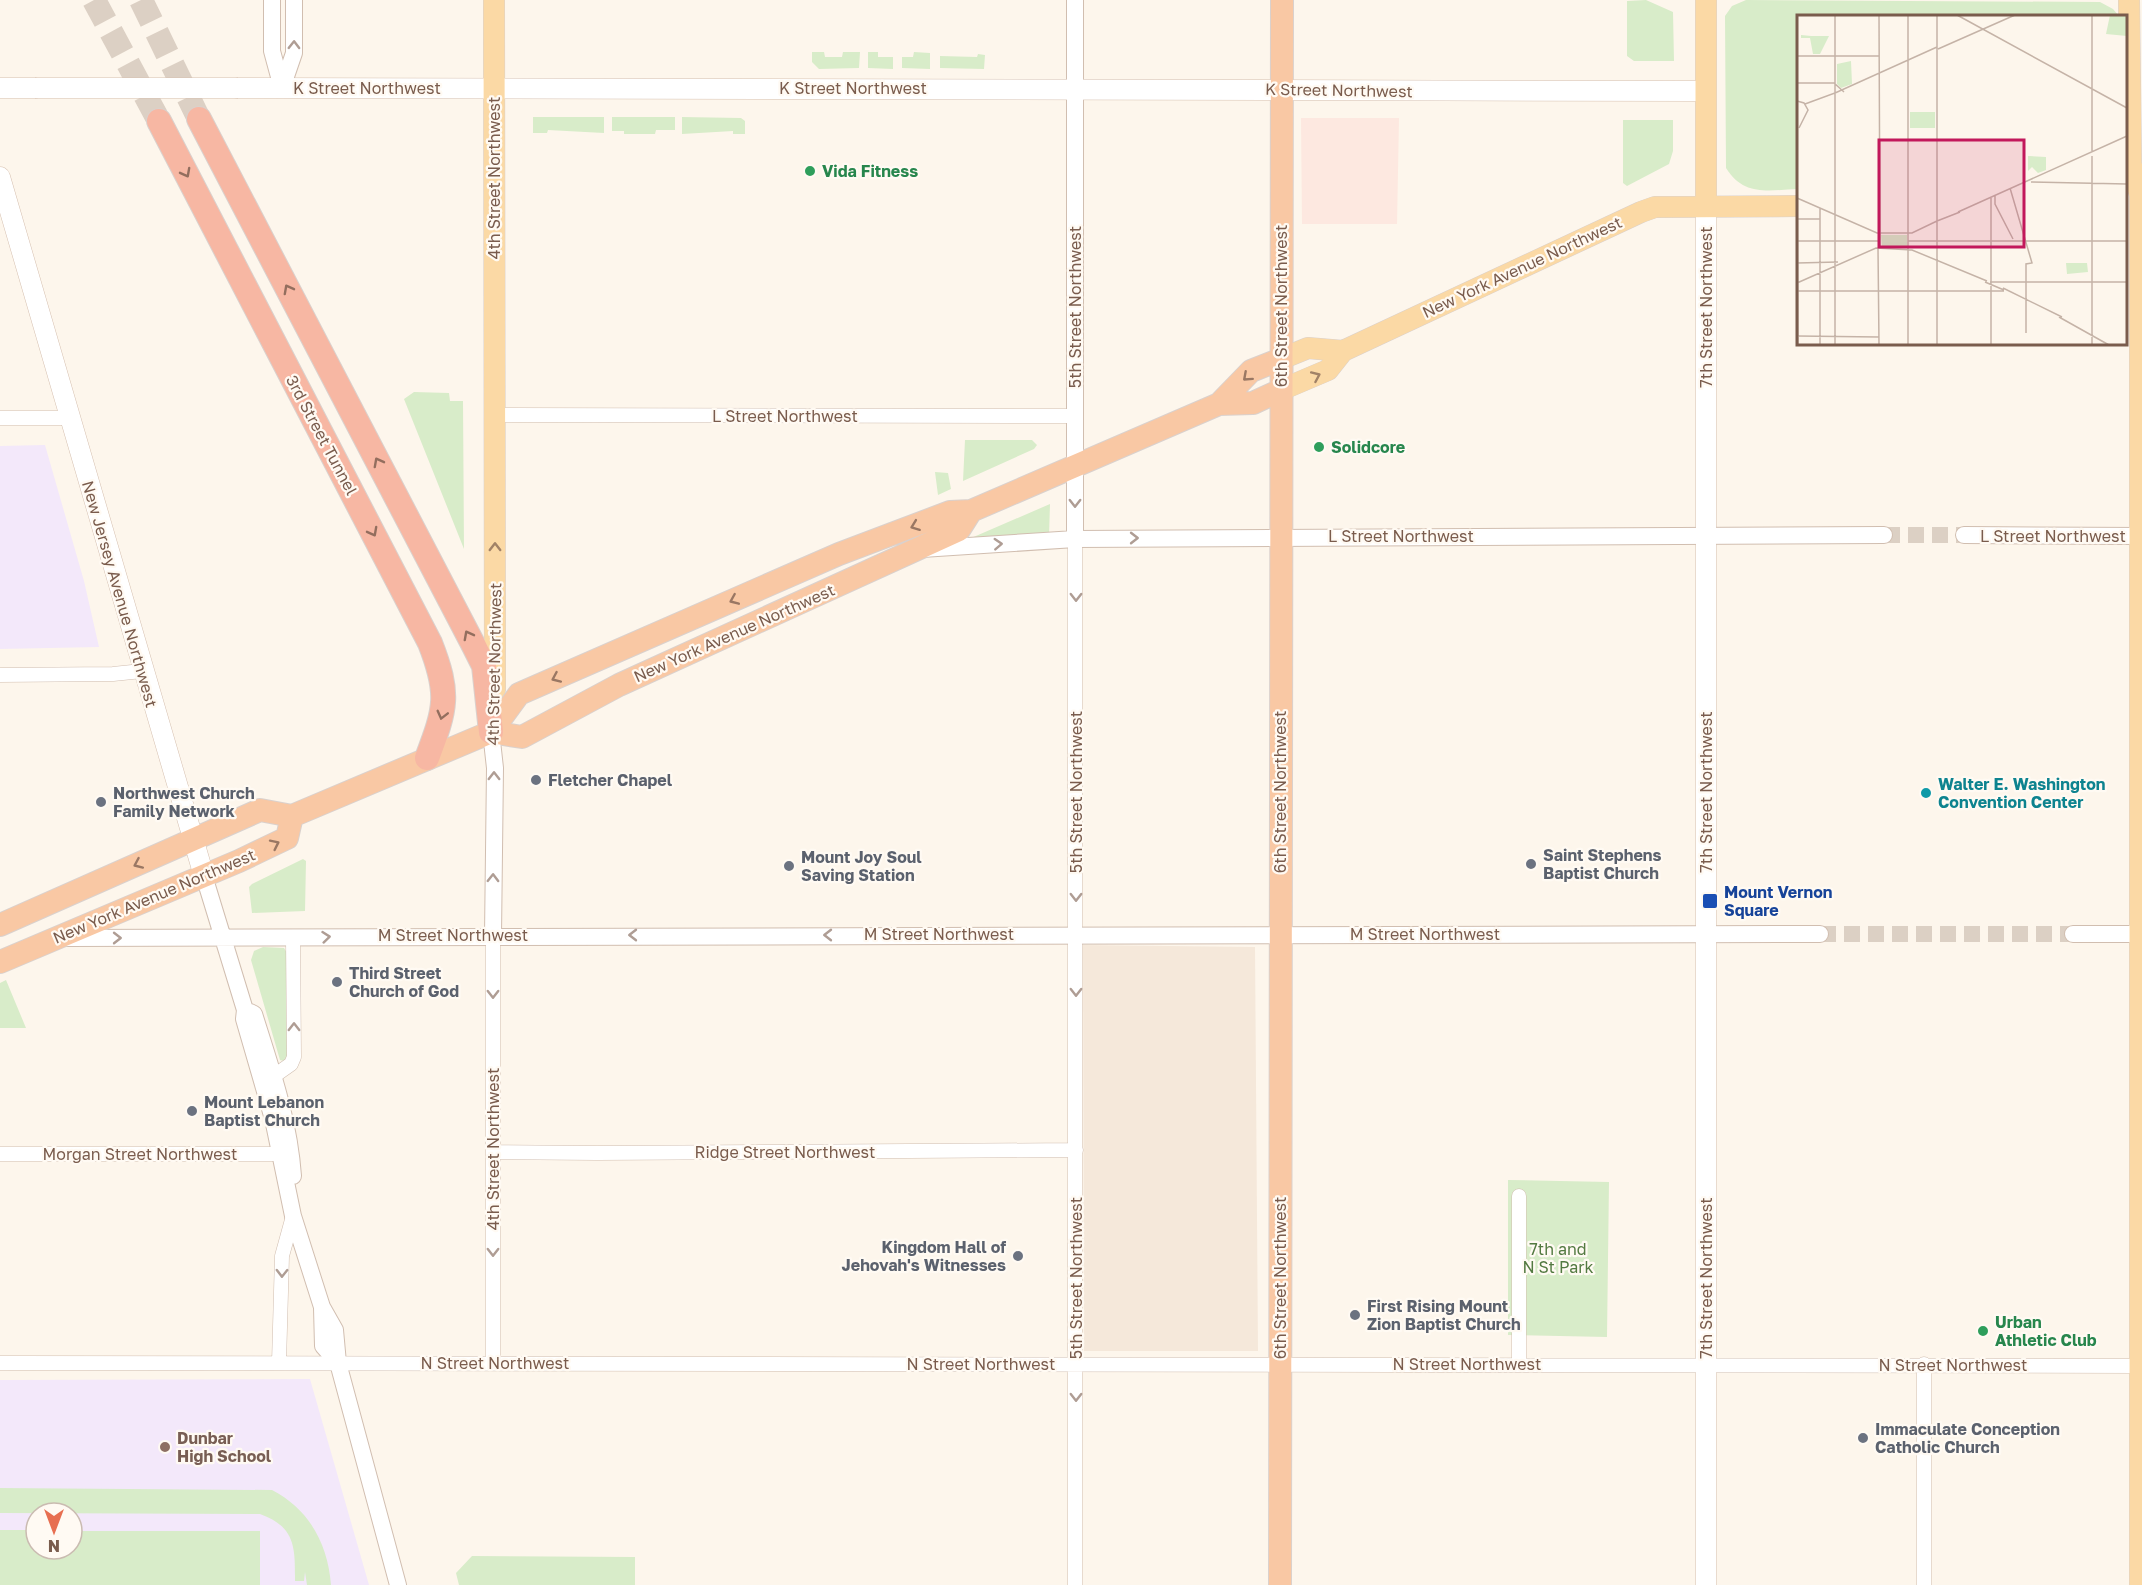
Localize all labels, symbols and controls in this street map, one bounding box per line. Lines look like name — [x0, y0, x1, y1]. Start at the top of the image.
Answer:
inset map — [1797, 15, 2127, 345]
one-way arrow — [288, 41, 300, 50]
street label: K Street Northwest — [293, 78, 441, 98]
street label: K Street Northwest — [779, 78, 927, 98]
street label: K Street Northwest — [1265, 79, 1413, 101]
street label: 4th Street Northwest — [484, 97, 504, 259]
place label: Vida Fitness — [822, 161, 918, 181]
marker: Vida Fitness — [803, 164, 817, 178]
one-way arrow — [179, 166, 190, 177]
street label: New York Avenue Northwest — [1419, 212, 1625, 322]
street label: 6th Street Northwest — [1271, 225, 1291, 387]
street label: 5th Street Northwest — [1065, 226, 1085, 388]
street label: 7th Street Northwest — [1696, 226, 1716, 388]
one-way arrow — [284, 285, 295, 296]
one-way arrow — [1243, 370, 1254, 381]
one-way arrow — [1309, 371, 1320, 383]
street label: 3rd Street Tunnel — [282, 372, 362, 498]
street label: L Street Northwest — [712, 406, 858, 426]
place label: Solidcore — [1331, 437, 1405, 457]
marker: Solidcore — [1312, 440, 1326, 454]
one-way arrow — [374, 458, 385, 468]
street label: New Jersey Avenue Northwest — [78, 478, 162, 710]
one-way arrow — [1069, 498, 1081, 507]
one-way arrow — [910, 518, 921, 531]
one-way arrow — [366, 526, 377, 536]
street label: L Street Northwest — [1328, 526, 1474, 546]
street label: L Street Northwest — [1980, 526, 2126, 546]
one-way arrow — [1129, 532, 1138, 544]
one-way arrow — [993, 537, 1002, 550]
one-way arrow — [489, 543, 501, 552]
street label: New York Avenue Northwest — [630, 580, 838, 686]
street label: 4th Street Northwest — [483, 582, 505, 746]
one-way arrow — [730, 592, 741, 604]
one-way arrow — [1070, 593, 1082, 602]
one-way arrow — [464, 630, 476, 641]
one-way arrow — [551, 670, 562, 682]
one-way arrow — [436, 710, 449, 720]
street label: 5th Street Northwest — [1066, 711, 1086, 873]
street label: 6th Street Northwest — [1270, 711, 1290, 873]
street label: 7th Street Northwest — [1696, 711, 1716, 873]
place label: Fletcher Chapel — [548, 770, 673, 790]
one-way arrow — [488, 772, 500, 781]
marker: Fletcher Chapel — [529, 773, 543, 787]
place label: Walter E. Washington Convention Center — [1938, 774, 2105, 812]
place label: Northwest Church Family Network — [113, 783, 255, 821]
marker: Walter E. Washington Convention Center — [1919, 786, 1933, 800]
marker: Northwest Church Family Network — [94, 795, 108, 809]
one-way arrow — [269, 839, 280, 851]
street label: New York Avenue Northwest — [50, 844, 258, 948]
place label: Saint Stephens Baptist Church — [1543, 845, 1662, 883]
place label: Mount Joy Soul Saving Station — [801, 847, 922, 885]
one-way arrow — [134, 857, 145, 869]
marker: Saint Stephens Baptist Church — [1524, 857, 1538, 871]
marker: Mount Joy Soul Saving Station — [782, 859, 796, 873]
one-way arrow — [487, 874, 499, 883]
place label: Mount Vernon Square — [1724, 882, 1832, 920]
marker: Mount Vernon Square — [1701, 892, 1719, 910]
one-way arrow — [1070, 893, 1082, 902]
street label: M Street Northwest — [864, 924, 1014, 944]
street label: M Street Northwest — [1350, 924, 1500, 944]
street label: M Street Northwest — [378, 925, 528, 945]
one-way arrow — [629, 929, 638, 941]
one-way arrow — [824, 929, 833, 941]
one-way arrow — [321, 931, 330, 943]
one-way arrow — [113, 932, 122, 944]
place label: Third Street Church of God — [349, 963, 459, 1001]
marker: Third Street Church of God — [330, 975, 344, 989]
one-way arrow — [1070, 988, 1082, 997]
one-way arrow — [487, 989, 499, 998]
one-way arrow — [287, 1023, 300, 1032]
street label: 4th Street Northwest — [483, 1068, 503, 1230]
place label: Mount Lebanon Baptist Church — [204, 1092, 324, 1130]
marker: Mount Lebanon Baptist Church — [185, 1104, 199, 1118]
street label: Ridge Street Northwest — [695, 1142, 875, 1162]
street label: Morgan Street Northwest — [43, 1144, 237, 1164]
street label: 5th Street Northwest — [1066, 1197, 1086, 1359]
street label: 6th Street Northwest — [1270, 1197, 1290, 1359]
street label: 7th Street Northwest — [1696, 1197, 1716, 1359]
place label: Kingdom Hall of Jehovah's Witnesses — [842, 1237, 1006, 1275]
park label: 7th and N St Park — [1522, 1239, 1594, 1277]
one-way arrow — [487, 1247, 500, 1256]
marker: Kingdom Hall of Jehovah's Witnesses — [1011, 1249, 1025, 1263]
one-way arrow — [276, 1268, 288, 1277]
place label: First Rising Mount Zion Baptist Church — [1367, 1296, 1521, 1334]
marker: First Rising Mount Zion Baptist Church — [1348, 1308, 1362, 1322]
place label: Urban Athletic Club — [1995, 1312, 2097, 1350]
marker: Urban Athletic Club — [1976, 1324, 1990, 1338]
street label: N Street Northwest — [421, 1353, 569, 1373]
street label: N Street Northwest — [907, 1354, 1055, 1374]
street label: N Street Northwest — [1393, 1354, 1541, 1374]
street label: N Street Northwest — [1879, 1355, 2027, 1375]
one-way arrow — [1070, 1393, 1082, 1402]
place label: Immaculate Conception Catholic Church — [1875, 1419, 2060, 1457]
place label: Dunbar High School — [177, 1428, 272, 1466]
marker: Immaculate Conception Catholic Church — [1856, 1431, 1870, 1445]
marker: Dunbar High School — [158, 1440, 172, 1454]
north arrow — [24, 1501, 84, 1561]
text: N — [48, 1536, 60, 1556]

